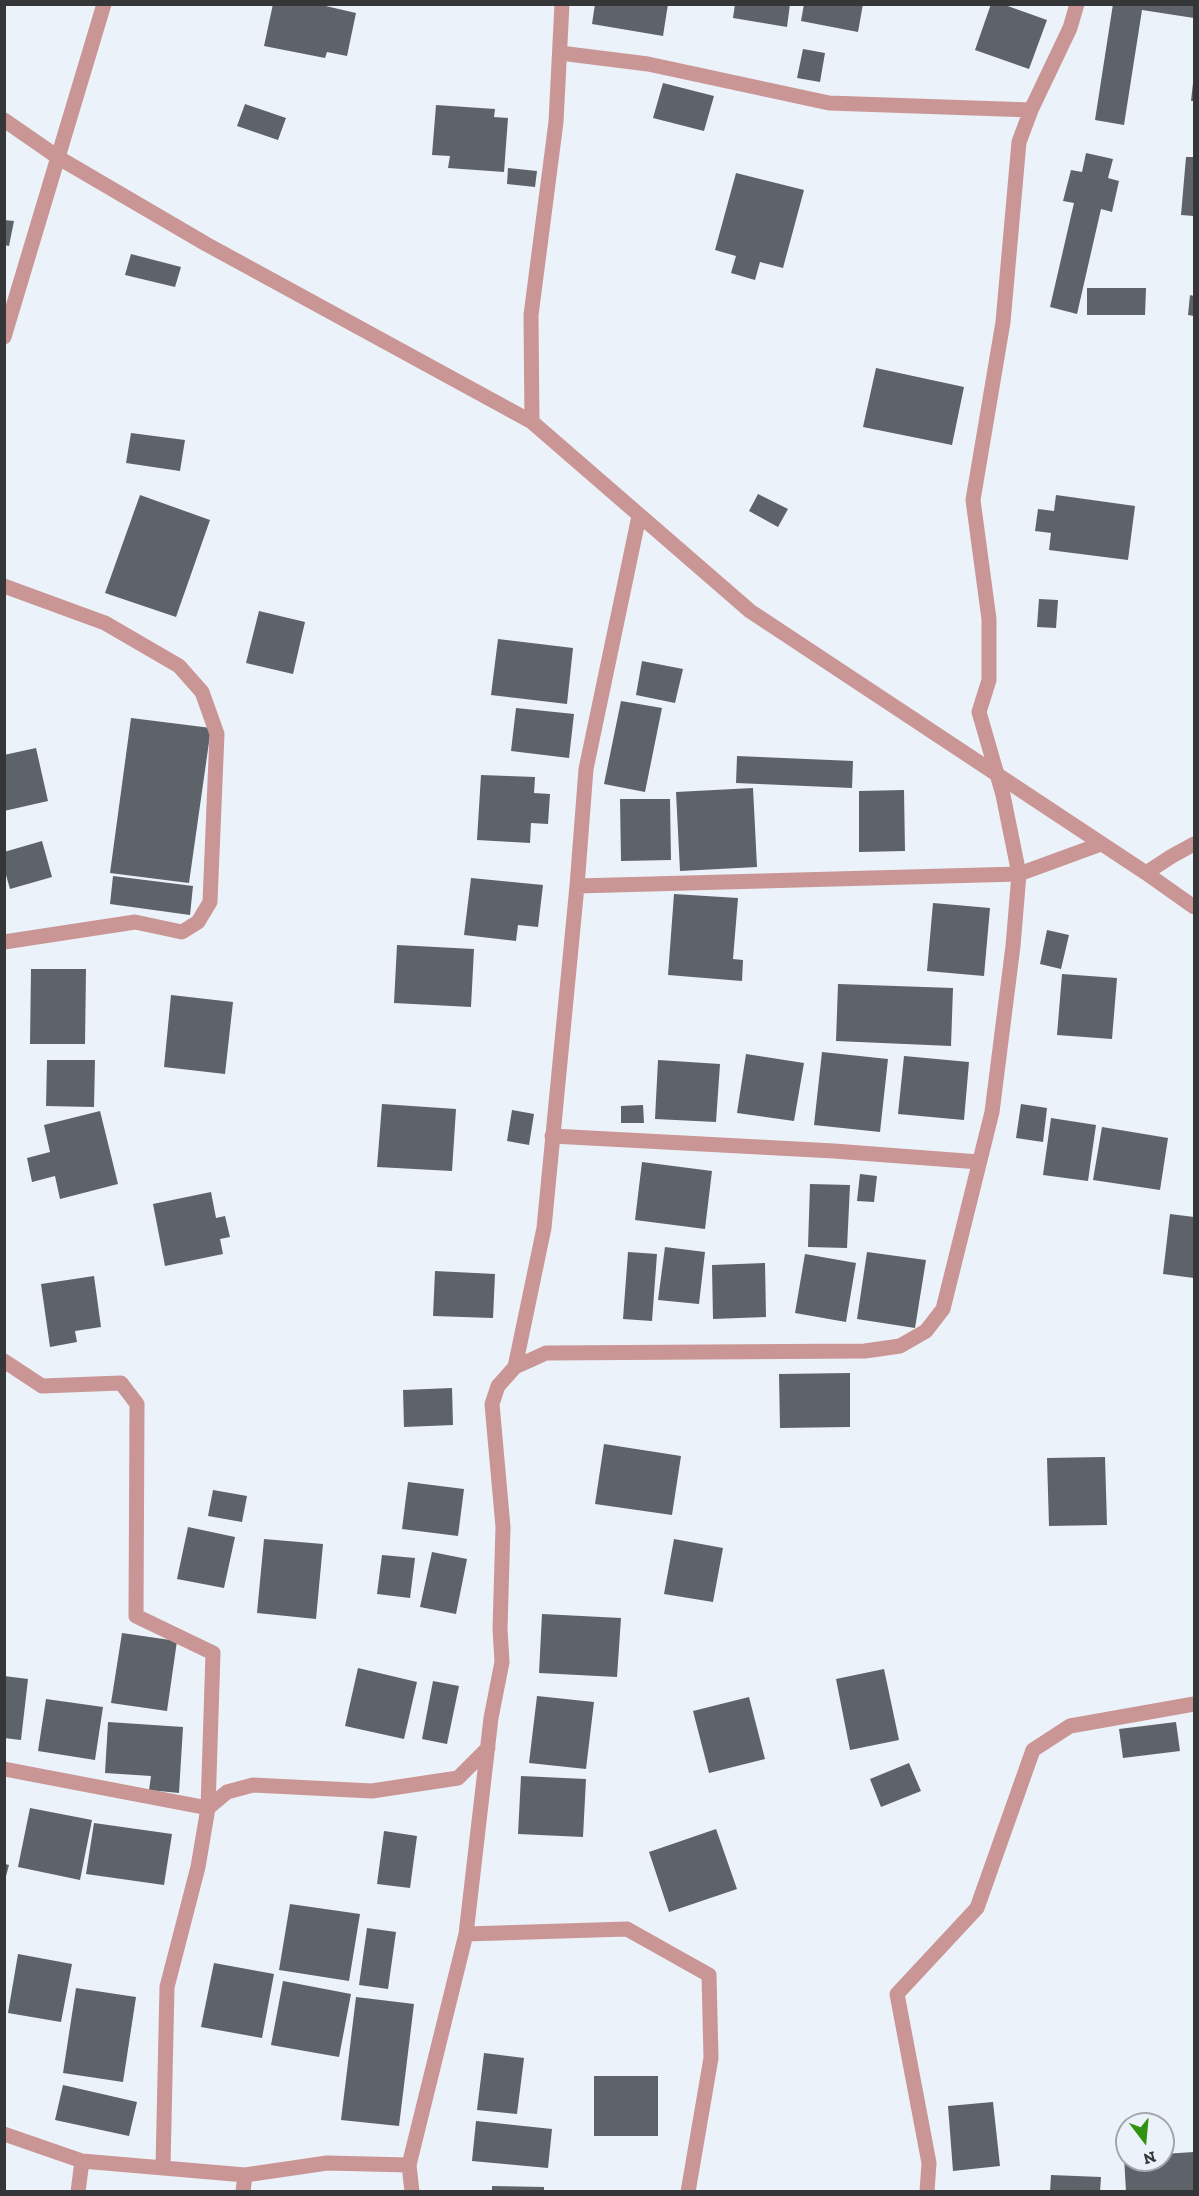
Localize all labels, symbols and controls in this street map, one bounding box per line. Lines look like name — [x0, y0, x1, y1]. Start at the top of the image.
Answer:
north arrow — [1115, 2112, 1175, 2172]
text: N — [1141, 2147, 1158, 2169]

